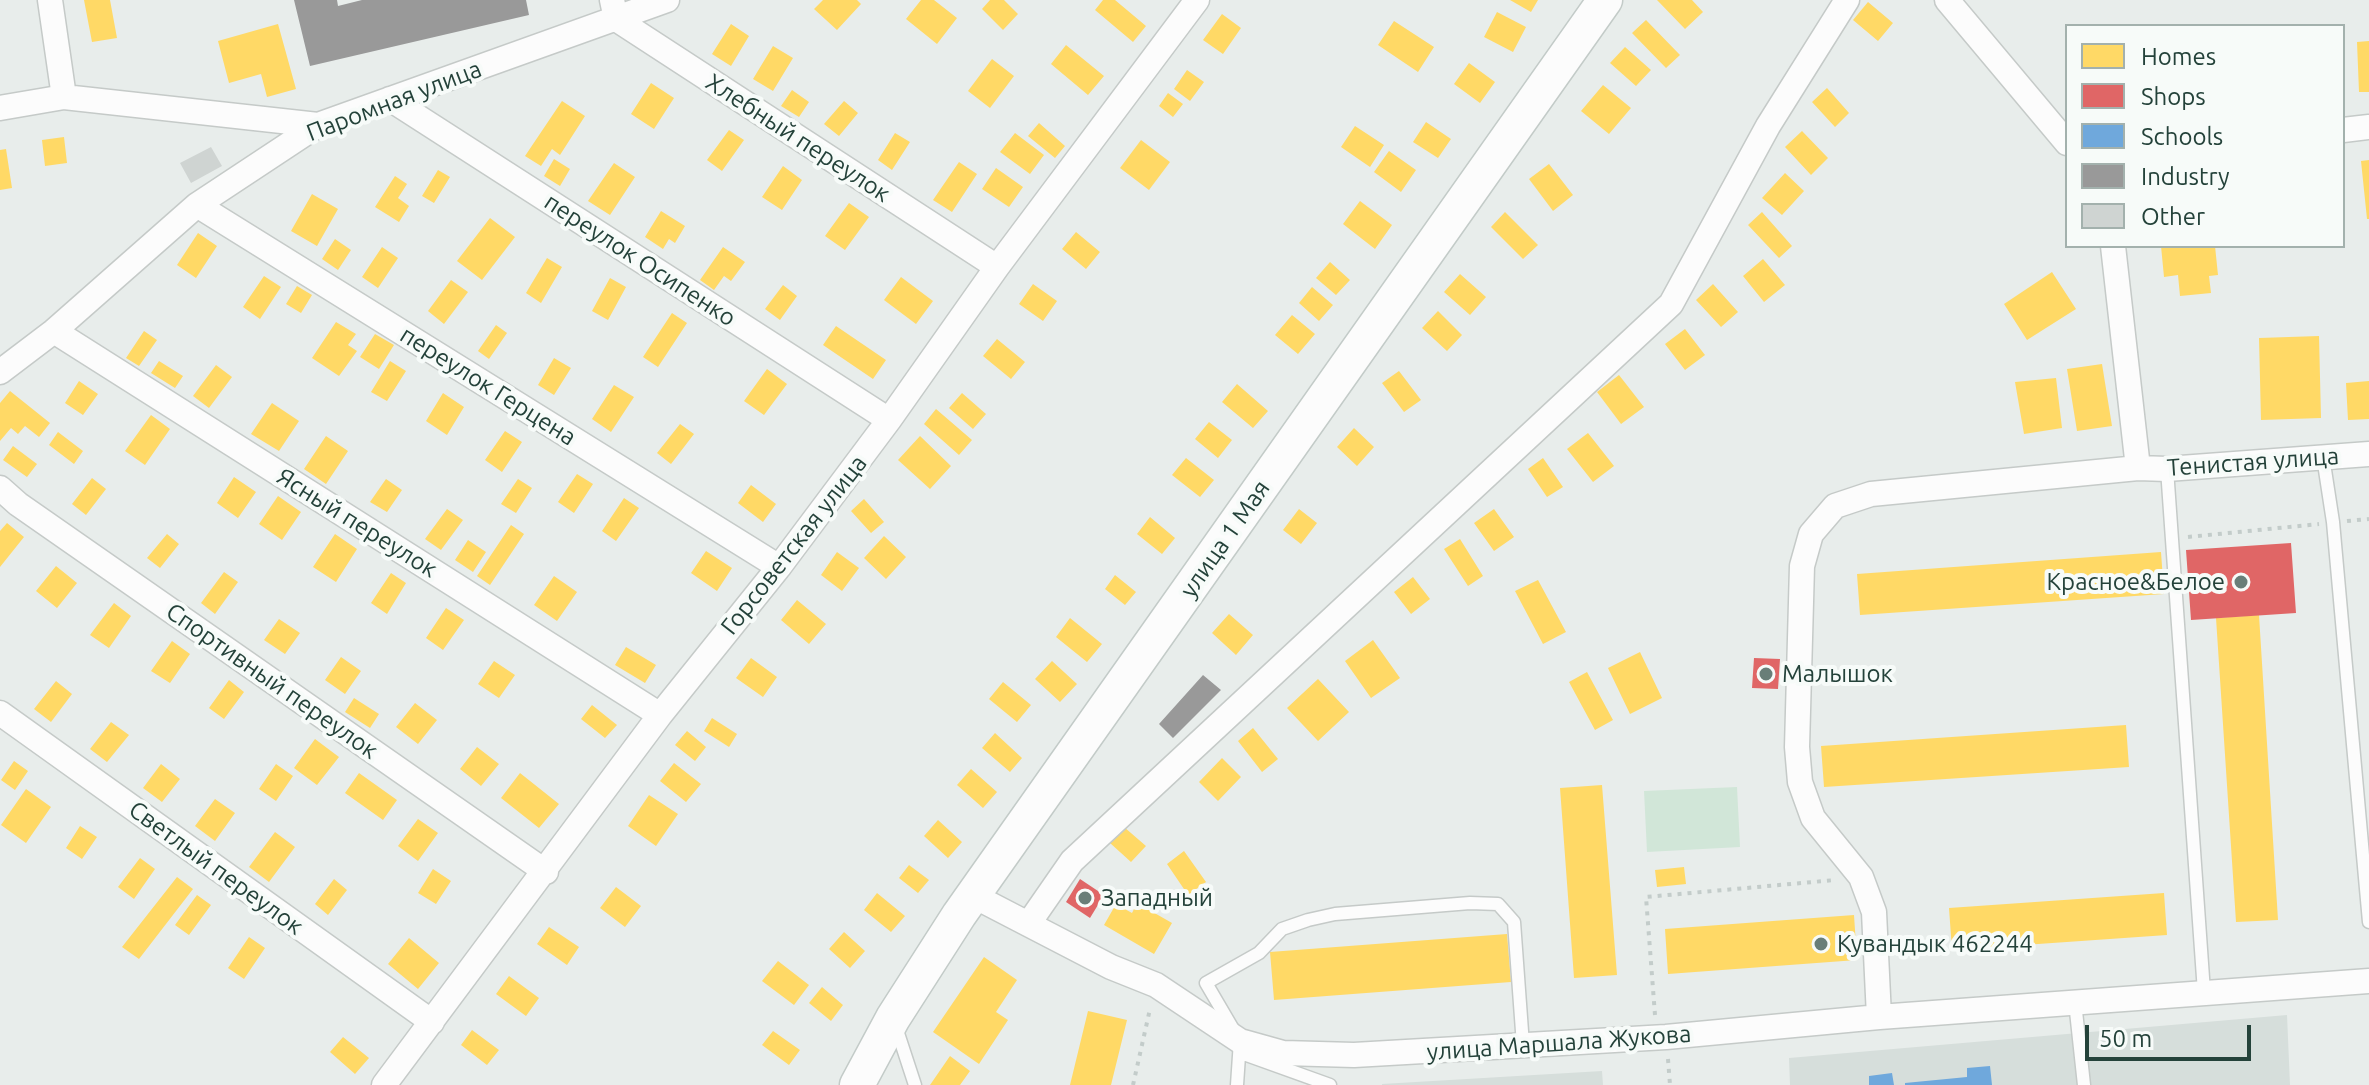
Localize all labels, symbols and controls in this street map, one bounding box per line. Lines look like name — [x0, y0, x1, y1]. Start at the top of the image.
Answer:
legend — [2065, 24, 2345, 248]
text: Homes — [2141, 43, 2216, 70]
street label: Паромная улица — [303, 54, 485, 148]
street label: Хлебный переулок — [700, 68, 896, 208]
text: Shops — [2141, 83, 2206, 110]
text: Schools — [2141, 123, 2223, 150]
text: Industry — [2141, 163, 2230, 190]
street label: переулок Осипенко — [539, 187, 741, 333]
text: Other — [2141, 203, 2205, 230]
street label: переулок Герцена — [395, 320, 581, 452]
street label: Тенистая улица — [2166, 442, 2340, 482]
street label: Горсоветская улица — [715, 450, 873, 640]
street label: Ясный переулок — [272, 462, 442, 584]
street label: улица 1 Мая — [1174, 475, 1276, 603]
place label: Красное&Белое — [2046, 568, 2225, 596]
marker: Красное&Белое — [2232, 573, 2250, 591]
street label: Спортивный переулок — [160, 597, 384, 765]
place label: Малышок — [1782, 660, 1893, 688]
marker: Малышок — [1757, 665, 1775, 683]
street label: Светлый переулок — [123, 795, 309, 941]
place label: Западный — [1101, 884, 1213, 912]
marker: Западный — [1076, 889, 1094, 907]
place label: Кувандык 462244 — [1837, 930, 2033, 958]
marker: Кувандык 462244 — [1812, 935, 1830, 953]
scale bar — [2089, 1009, 2255, 1059]
street label: улица Маршала Жукова — [1426, 1019, 1692, 1067]
text: 50 m — [2099, 1025, 2152, 1052]

